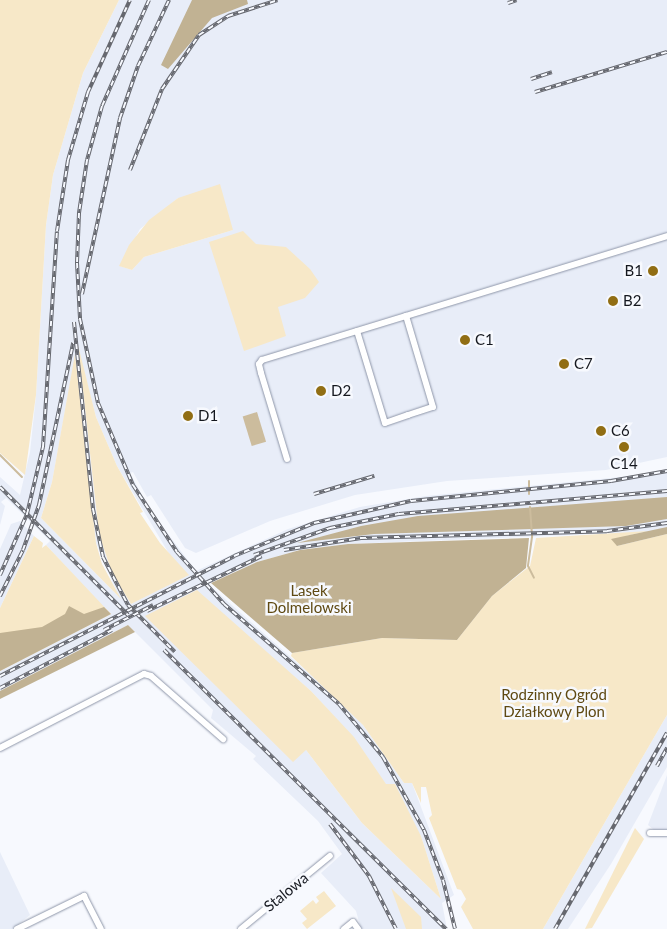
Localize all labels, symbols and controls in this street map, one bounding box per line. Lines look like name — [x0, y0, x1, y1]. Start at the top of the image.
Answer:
place label: B1 — [625, 262, 643, 280]
marker: B1 — [647, 265, 659, 277]
place label: B2 — [623, 292, 641, 310]
marker: B2 — [607, 295, 619, 307]
place label: C1 — [475, 331, 494, 349]
marker: C1 — [459, 334, 471, 346]
place label: C7 — [574, 355, 593, 373]
marker: C7 — [558, 358, 570, 370]
place label: D2 — [331, 382, 351, 400]
marker: D2 — [315, 385, 327, 397]
place label: D1 — [198, 407, 218, 425]
marker: D1 — [182, 410, 194, 422]
place label: C6 — [611, 422, 630, 440]
marker: C6 — [595, 425, 607, 437]
marker: C14 — [618, 441, 630, 453]
place label: C14 — [610, 455, 638, 473]
park label: Lasek Dolmelowski — [267, 581, 351, 616]
park label: Rodzinny Ogród Działkowy Plon — [501, 685, 607, 720]
street label: Stalowa — [260, 869, 312, 915]

